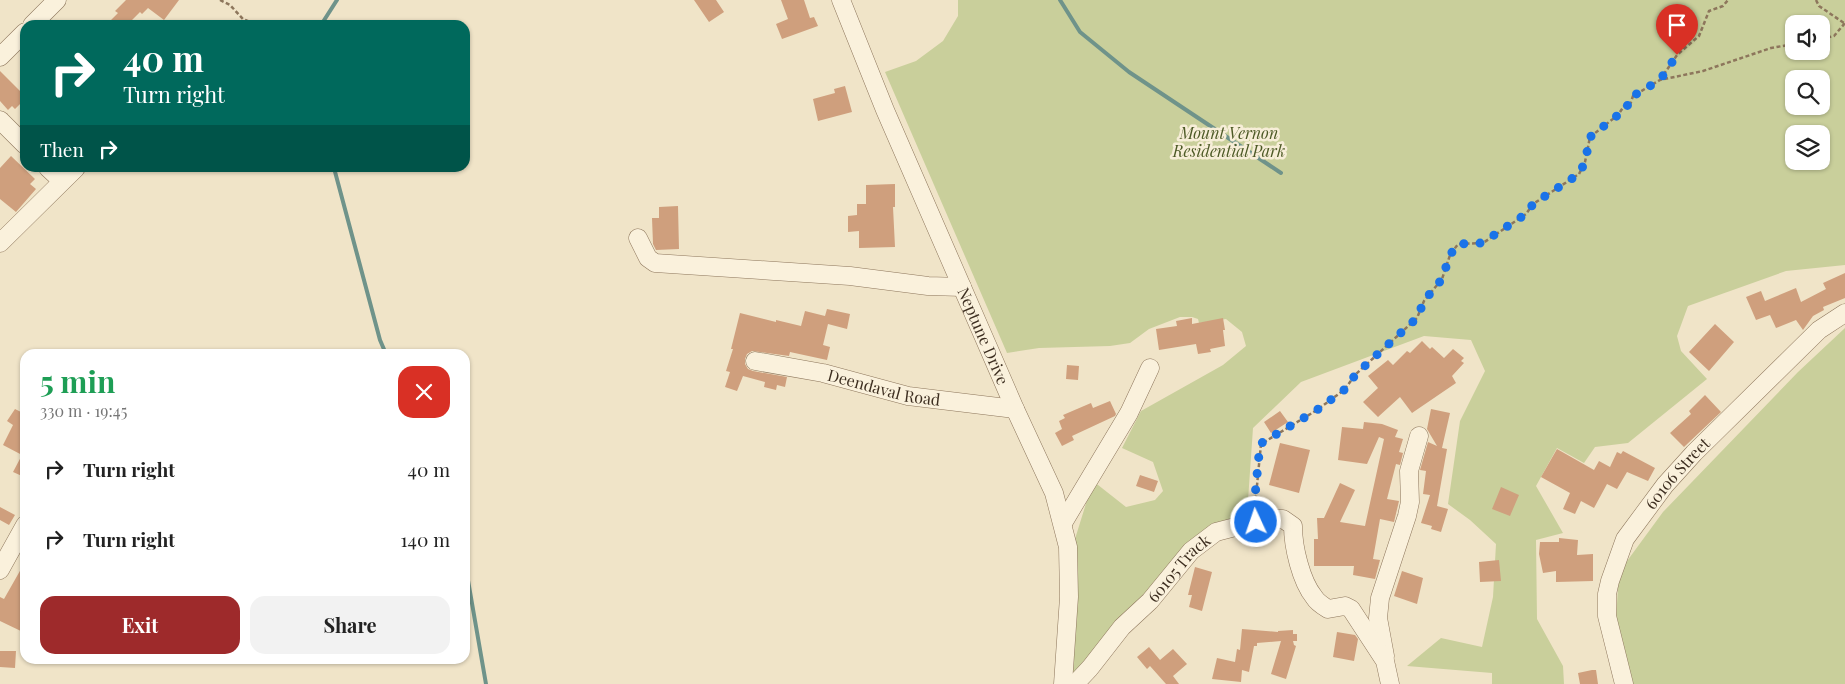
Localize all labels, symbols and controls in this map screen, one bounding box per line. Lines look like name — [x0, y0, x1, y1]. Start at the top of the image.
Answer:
pin — [1656, 4, 1698, 55]
icon: arrive — [1663, 11, 1691, 39]
map controls — [1785, 15, 1830, 170]
button: sound — [1785, 15, 1830, 60]
text: 40 m — [123, 34, 204, 81]
icon: right — [40, 40, 105, 105]
button: search — [1785, 70, 1830, 115]
text: Turn right — [123, 79, 225, 109]
park label: Mount Vernon Residential Park — [1172, 122, 1285, 161]
button: layers — [1785, 125, 1830, 170]
icon: right — [94, 135, 122, 163]
text: Then — [40, 136, 84, 162]
street label: Neptune Drive — [953, 284, 1014, 388]
text: 5 min — [40, 361, 115, 401]
street label: Deendaval Road — [826, 364, 942, 410]
button: close — [398, 366, 450, 418]
text: 330 m · 19:45 — [40, 400, 127, 421]
street label: 60106 Street — [1640, 432, 1714, 513]
icon: right — [40, 455, 68, 483]
text: Turn right — [83, 456, 175, 482]
text: 40 m — [408, 456, 450, 482]
position arrow — [1229, 495, 1281, 547]
icon: right — [40, 525, 68, 553]
text: Turn right — [83, 526, 175, 552]
text: 140 m — [401, 526, 450, 552]
street label: 60105 Track — [1142, 529, 1214, 606]
button: Exit — [40, 596, 240, 654]
button: Share — [250, 596, 450, 654]

